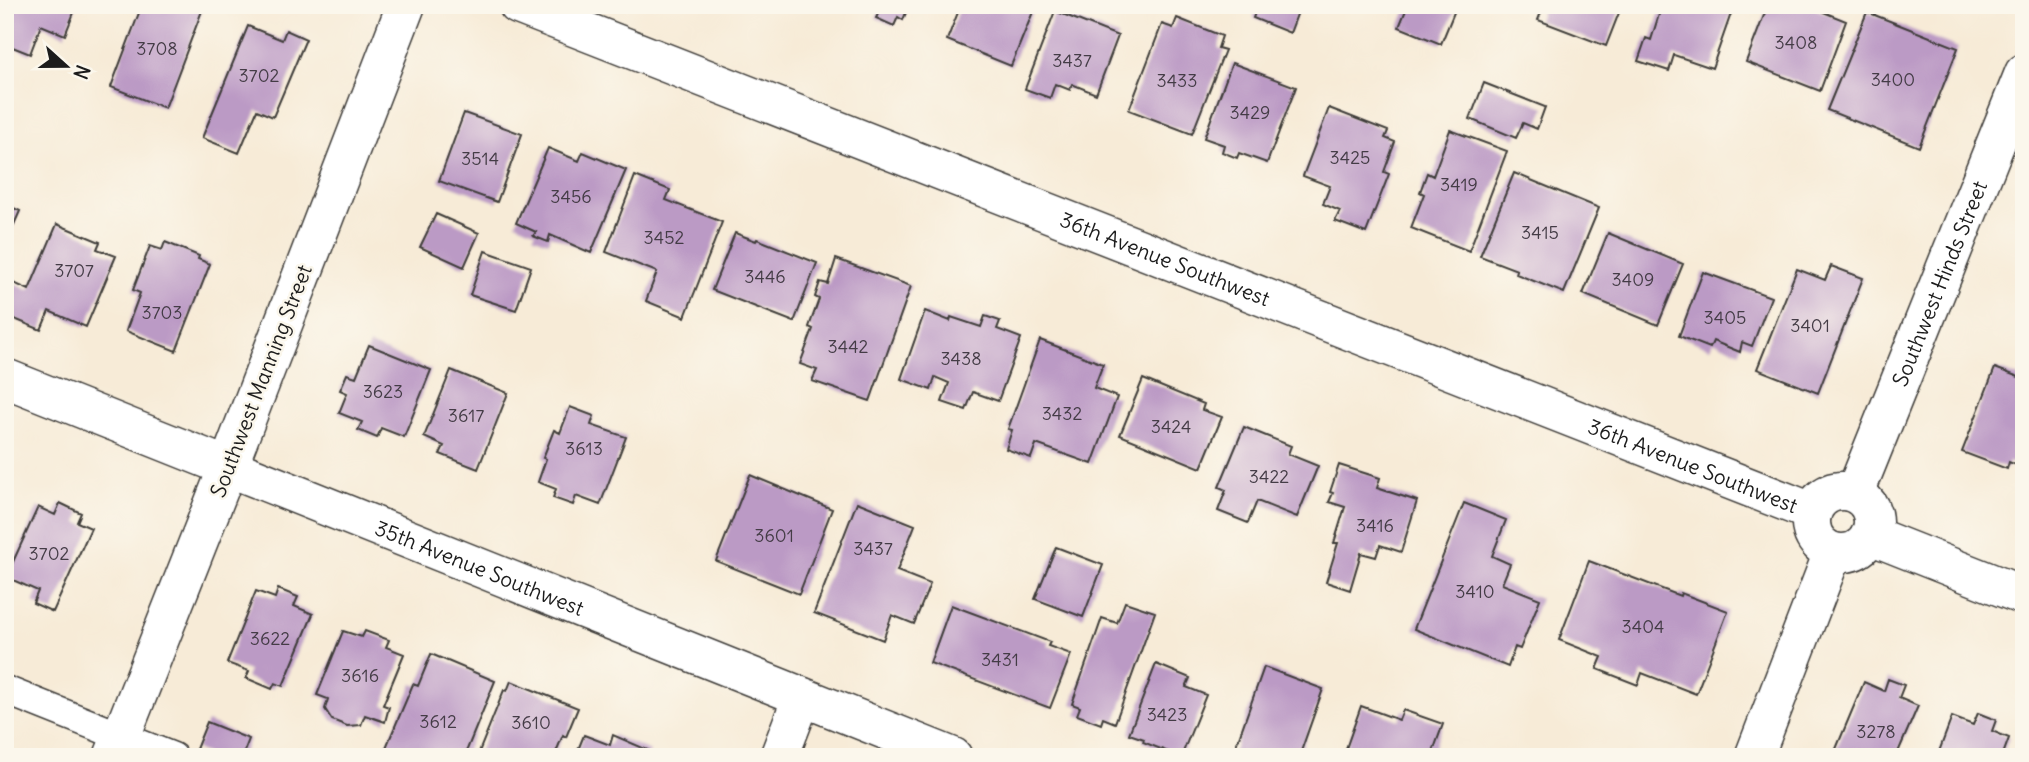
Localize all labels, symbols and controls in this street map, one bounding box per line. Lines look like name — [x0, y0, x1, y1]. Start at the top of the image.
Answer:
house number: 3408 — [1775, 31, 1817, 54]
north arrow — [32, 32, 102, 102]
house number: 3708 — [136, 37, 178, 60]
house number: 3437 — [1052, 49, 1092, 72]
text: N — [68, 62, 95, 83]
house number: 3702 — [239, 64, 280, 87]
house number: 3400 — [1871, 68, 1915, 91]
house number: 3433 — [1156, 69, 1198, 92]
house number: 3429 — [1230, 101, 1270, 124]
house number: 3425 — [1330, 146, 1370, 169]
house number: 3514 — [461, 147, 499, 170]
house number: 3419 — [1440, 173, 1478, 196]
street label: Southwest Hinds Street — [1886, 177, 1993, 390]
house number: 3456 — [550, 185, 592, 208]
street label: 36th Avenue Southwest — [1056, 205, 1274, 312]
house number: 3415 — [1521, 221, 1559, 244]
house number: 3452 — [644, 226, 685, 249]
house number: 3707 — [54, 259, 94, 282]
street label: Southwest Manning Street — [204, 261, 318, 501]
house number: 3446 — [744, 265, 786, 288]
house number: 3409 — [1612, 268, 1654, 291]
house number: 3703 — [141, 301, 183, 324]
house number: 3405 — [1704, 306, 1746, 329]
house number: 3401 — [1790, 314, 1830, 337]
house number: 3442 — [828, 335, 869, 358]
house number: 3438 — [940, 347, 982, 370]
house number: 3623 — [363, 380, 403, 403]
house number: 3432 — [1042, 402, 1082, 425]
house number: 3617 — [448, 404, 484, 427]
street label: 36th Avenue Southwest — [1584, 412, 1802, 519]
house number: 3424 — [1151, 415, 1191, 438]
house number: 3613 — [565, 437, 603, 460]
house number: 3422 — [1249, 465, 1289, 488]
street label: 35th Avenue Southwest — [371, 514, 588, 622]
house number: 3416 — [1356, 514, 1394, 537]
house number: 3601 — [754, 524, 794, 547]
house number: 3437 — [853, 537, 893, 560]
house number: 3702 — [29, 542, 70, 565]
house number: 3410 — [1455, 580, 1495, 603]
house number: 3404 — [1622, 615, 1664, 638]
house number: 3622 — [250, 627, 290, 650]
house number: 3431 — [981, 648, 1019, 671]
house number: 3616 — [341, 664, 379, 687]
house number: 3423 — [1147, 703, 1187, 726]
house number: 3612 — [419, 710, 457, 733]
house number: 3610 — [511, 711, 551, 734]
house number: 3278 — [1856, 720, 1896, 743]

